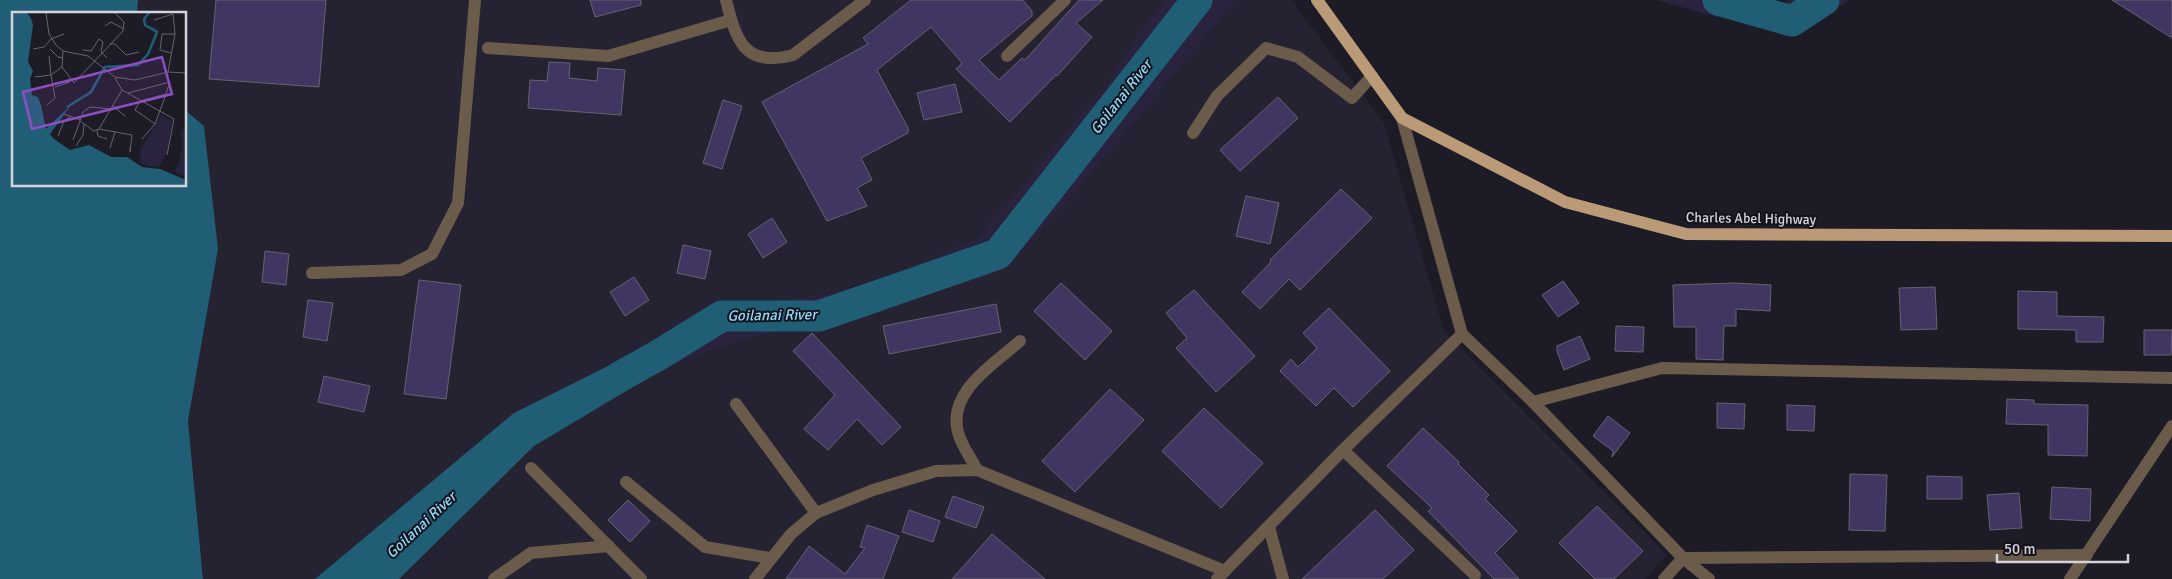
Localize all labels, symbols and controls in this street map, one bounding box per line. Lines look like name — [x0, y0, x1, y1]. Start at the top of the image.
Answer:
inset map — [12, 12, 186, 186]
water label: Goilanai River — [1086, 54, 1157, 138]
street label: Charles Abel Highway — [1686, 209, 1817, 228]
water label: Goilanai River — [727, 305, 819, 325]
water label: Goilanai River — [382, 486, 462, 562]
scale bar — [1997, 532, 2128, 564]
text: 50 m — [2004, 540, 2035, 558]

